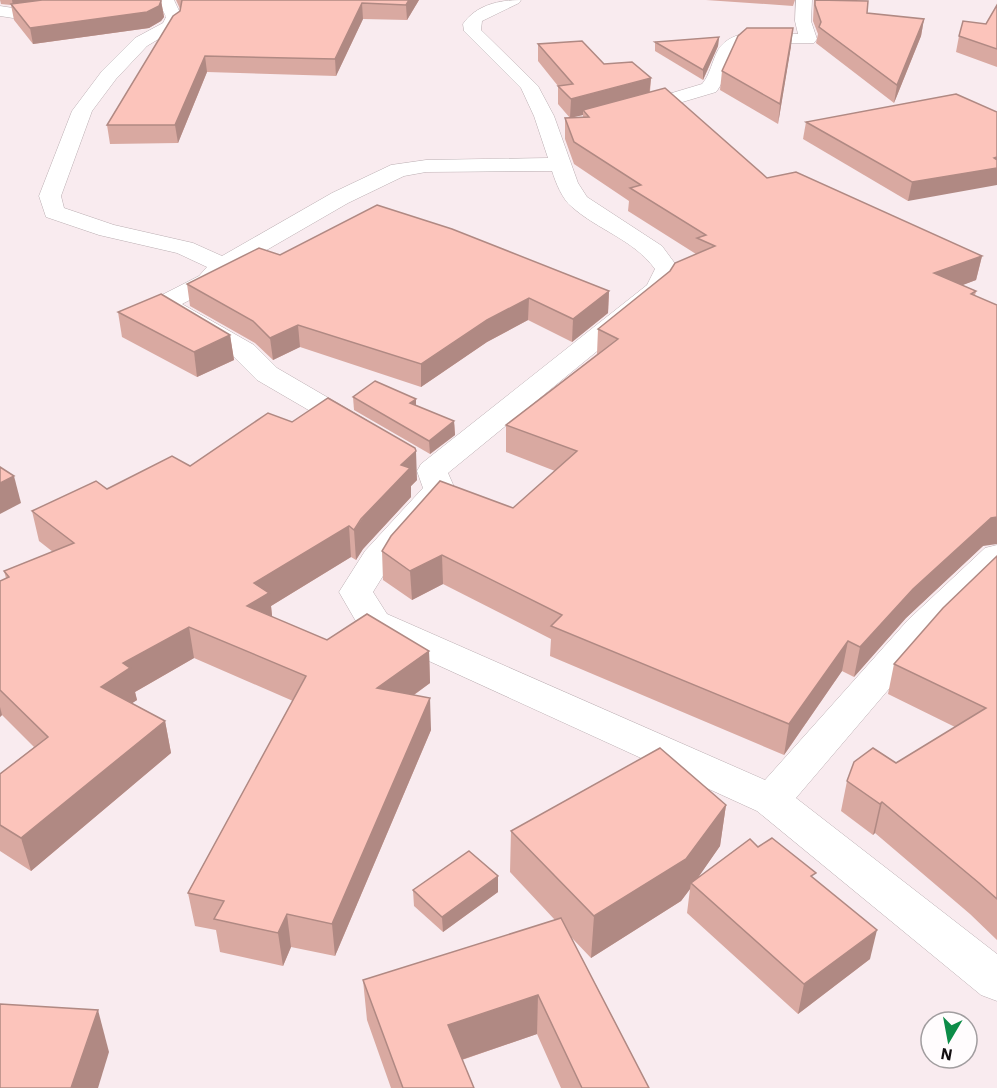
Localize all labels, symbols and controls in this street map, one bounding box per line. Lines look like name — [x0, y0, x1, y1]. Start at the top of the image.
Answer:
north arrow — [919, 1010, 979, 1070]
text: N — [939, 1044, 954, 1066]

